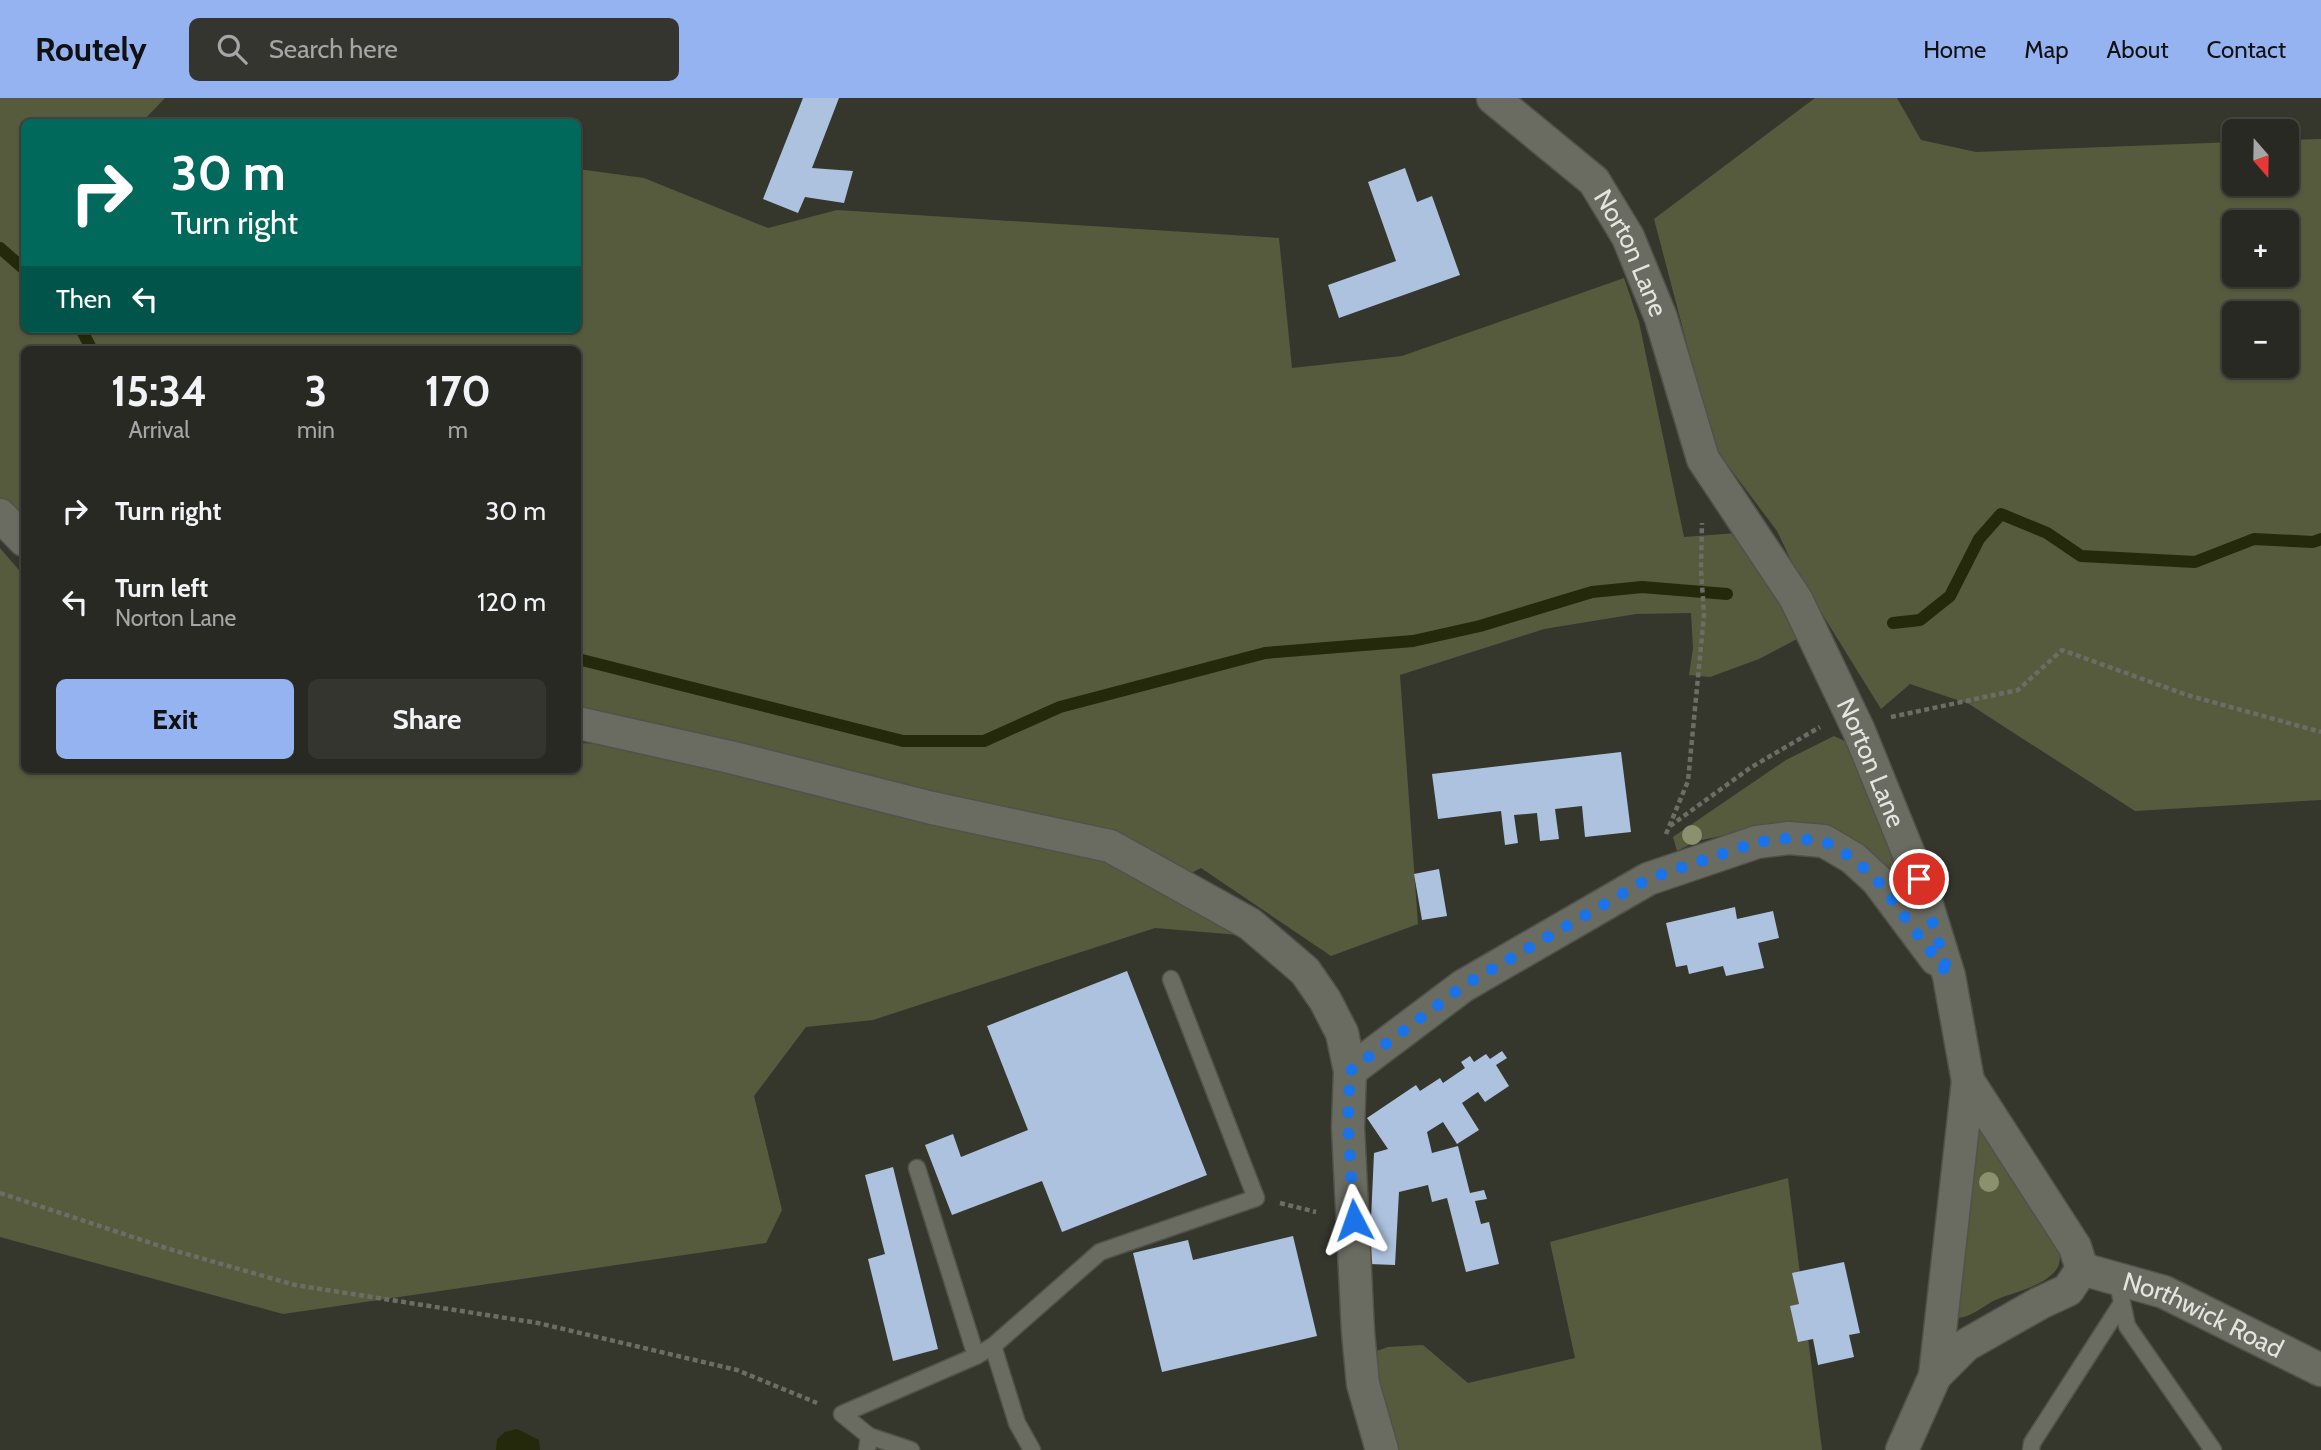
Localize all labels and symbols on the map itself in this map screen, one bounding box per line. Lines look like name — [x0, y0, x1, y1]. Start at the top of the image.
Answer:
north arrow — [2222, 119, 2300, 196]
street label: Norton Lane — [1587, 184, 1675, 321]
street label: Norton Lane — [1830, 693, 1912, 832]
pin — [1889, 849, 1949, 909]
position arrow — [1317, 1183, 1391, 1257]
street label: Northwick Road — [2119, 1265, 2289, 1365]

